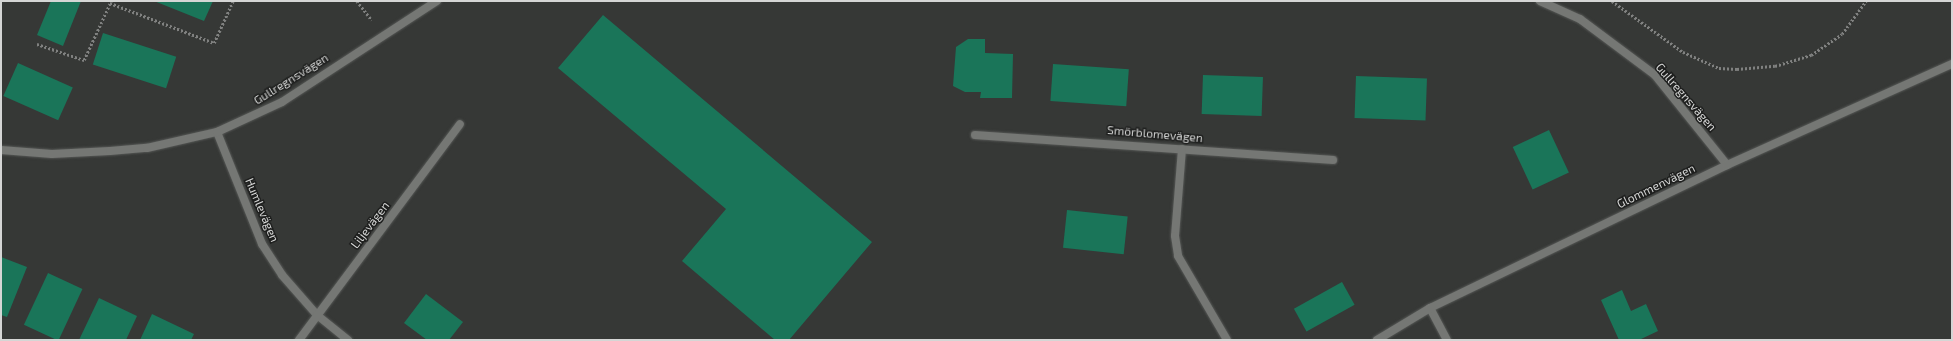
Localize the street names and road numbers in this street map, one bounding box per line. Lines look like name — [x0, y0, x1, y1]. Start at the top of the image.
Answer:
street label: Gullregnsvägen — [251, 50, 331, 108]
street label: Gullregnsvägen — [1653, 60, 1719, 134]
street label: Smörblomevägen — [1107, 123, 1203, 145]
street label: Glommenvägen — [1615, 161, 1697, 211]
street label: Humlevägen — [242, 176, 282, 244]
street label: Liljevägen — [348, 199, 392, 251]

